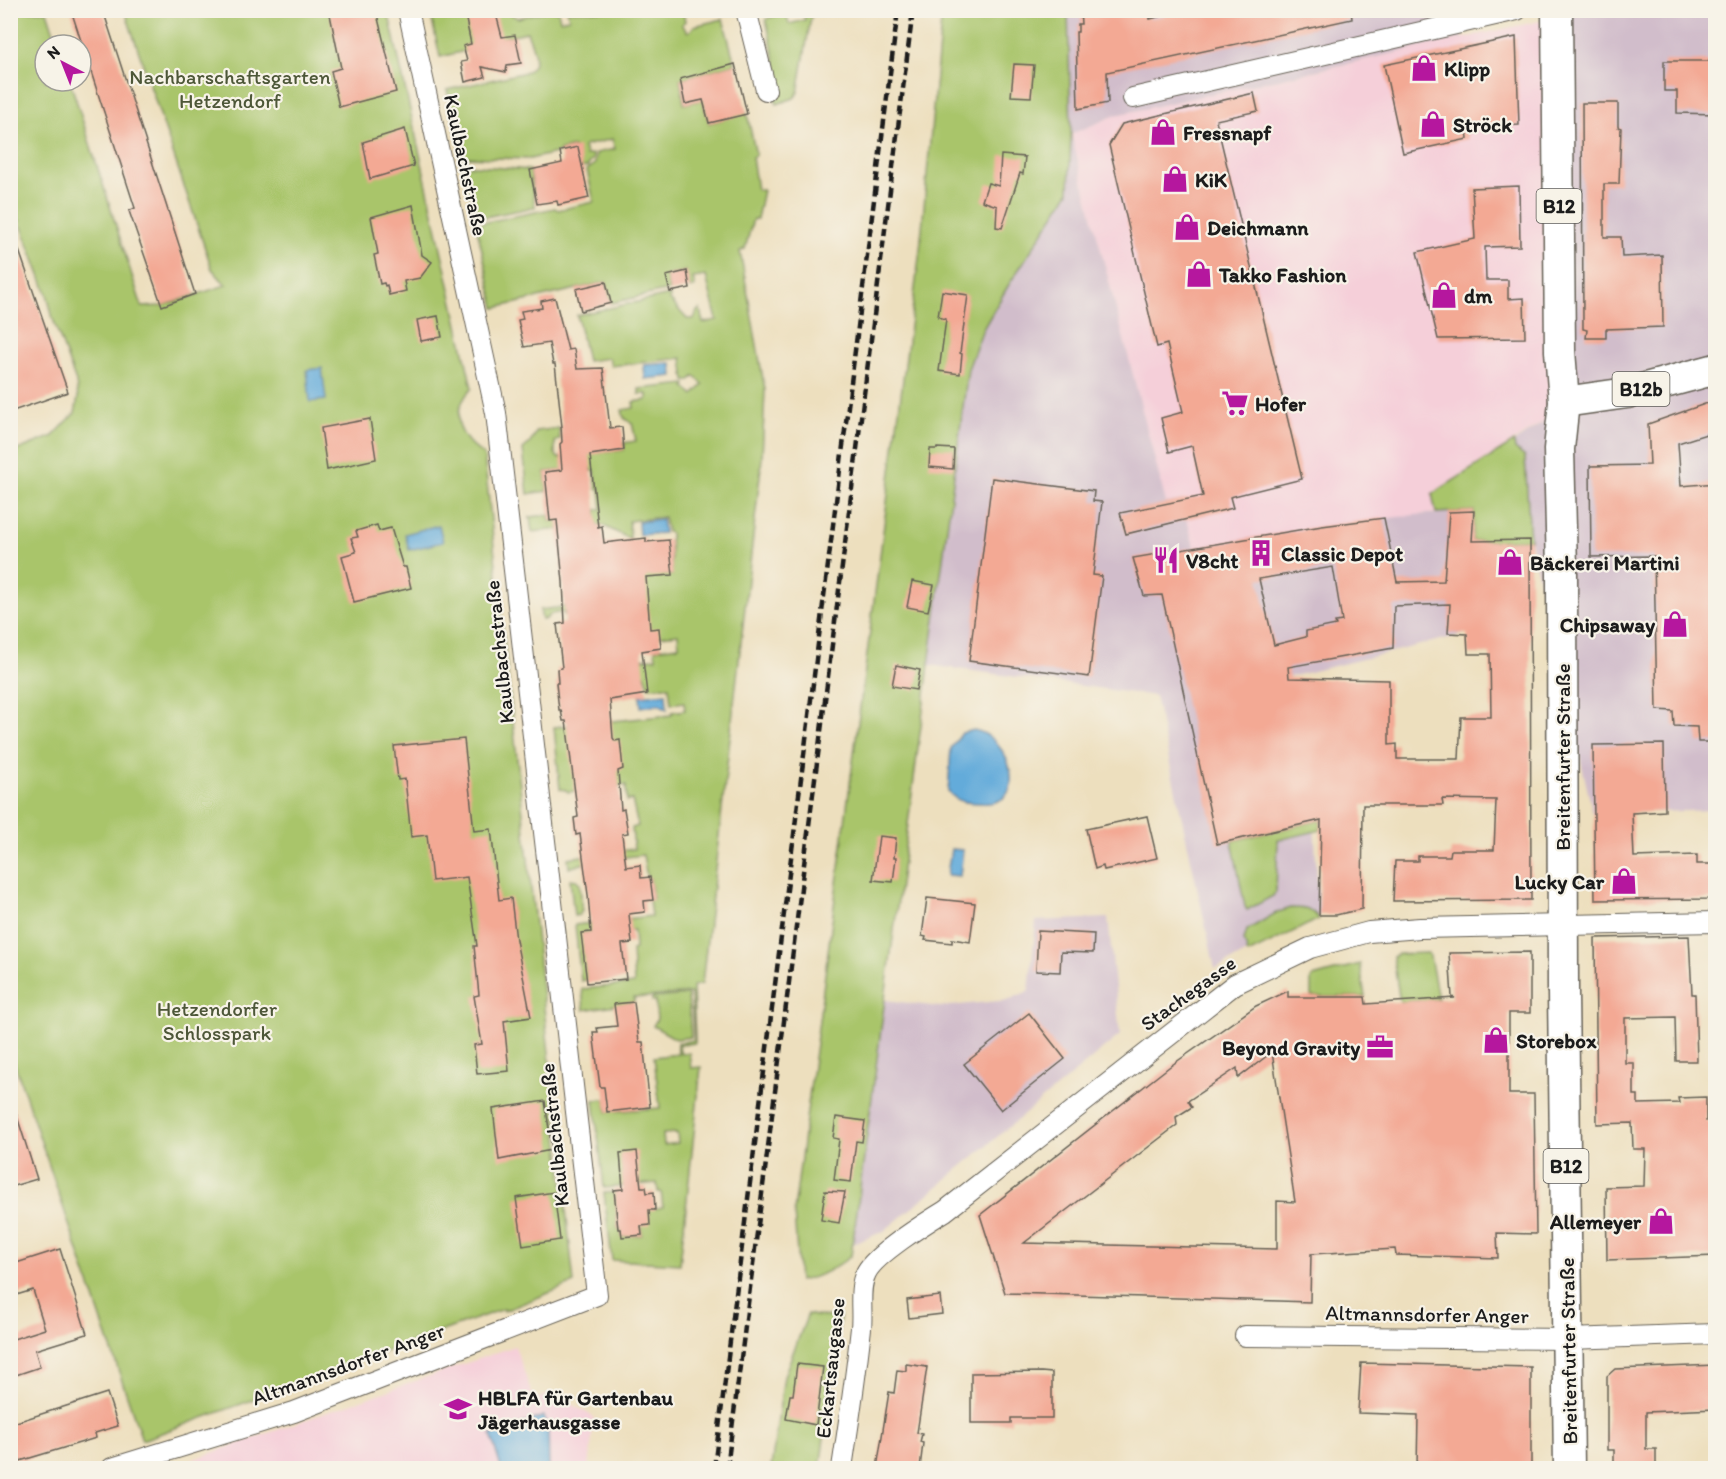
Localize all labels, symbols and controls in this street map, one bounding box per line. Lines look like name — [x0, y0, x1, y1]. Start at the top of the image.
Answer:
north arrow — [33, 33, 93, 93]
text: N — [43, 42, 64, 63]
shop icon: Klipp — [1409, 53, 1439, 83]
place label: Klipp — [1444, 56, 1490, 82]
park label: Nachbarschaftsgarten Hetzendorf — [129, 64, 331, 113]
street label: Kaulbachstraße — [439, 92, 493, 238]
shop icon: Ströck — [1418, 109, 1448, 139]
place label: Ströck — [1453, 112, 1513, 137]
shop icon: Fressnapf — [1148, 117, 1178, 147]
place label: Fressnapf — [1183, 120, 1272, 146]
shop icon: KiK — [1160, 164, 1190, 194]
place label: KiK — [1195, 167, 1228, 192]
road number: B12 — [1536, 189, 1582, 223]
shop icon: Deichmann — [1172, 212, 1202, 242]
place label: Deichmann — [1207, 215, 1309, 240]
shop icon: Takko Fashion — [1184, 259, 1214, 289]
place label: Takko Fashion — [1218, 262, 1347, 287]
shop icon: dm — [1429, 280, 1459, 310]
place label: dm — [1464, 283, 1494, 308]
road number: B12b — [1612, 372, 1670, 406]
supermarket icon: Hofer — [1220, 388, 1250, 418]
place label: Hofer — [1255, 391, 1307, 416]
building icon: Classic Depot — [1246, 538, 1276, 568]
place label: Classic Depot — [1281, 541, 1403, 567]
restaurant icon: V8cht — [1151, 545, 1181, 575]
shop icon: Bäckerei Martini — [1495, 547, 1525, 577]
place label: V8cht — [1186, 548, 1238, 573]
place label: Bäckerei Martini — [1530, 550, 1680, 575]
street label: Kaulbachstraße — [479, 579, 519, 725]
shop icon: Chipsaway — [1660, 609, 1690, 639]
place label: Chipsaway — [1560, 612, 1655, 638]
street label: Breitenfurter Straße — [1550, 663, 1575, 851]
shop icon: Lucky Car — [1609, 866, 1639, 896]
place label: Lucky Car — [1515, 869, 1605, 895]
street label: Stachegasse — [1135, 950, 1241, 1036]
park label: Hetzendorfer Schlosspark — [157, 996, 278, 1045]
shop icon: Storebox — [1481, 1025, 1511, 1055]
place label: Storebox — [1516, 1028, 1597, 1053]
office icon: Beyond Gravity — [1365, 1032, 1395, 1062]
place label: Beyond Gravity — [1222, 1035, 1360, 1061]
street label: Kaulbachstraße — [534, 1062, 574, 1208]
road number: B12 — [1544, 1149, 1588, 1183]
shop icon: Allemeyer — [1646, 1206, 1676, 1236]
place label: Allemeyer — [1549, 1209, 1642, 1235]
street label: Breitenfurter Straße — [1554, 1257, 1582, 1445]
street label: Eckartsaugasse — [810, 1297, 850, 1439]
street label: Altmannsdorfer Anger — [1325, 1300, 1530, 1328]
street label: Altmannsdorfer Anger — [248, 1317, 448, 1411]
place label: HBLFA für Gartenbau Jägerhausgasse — [477, 1385, 674, 1435]
school or university icon: HBLFA für Gartenbau Jägerhausgasse — [443, 1394, 473, 1424]

